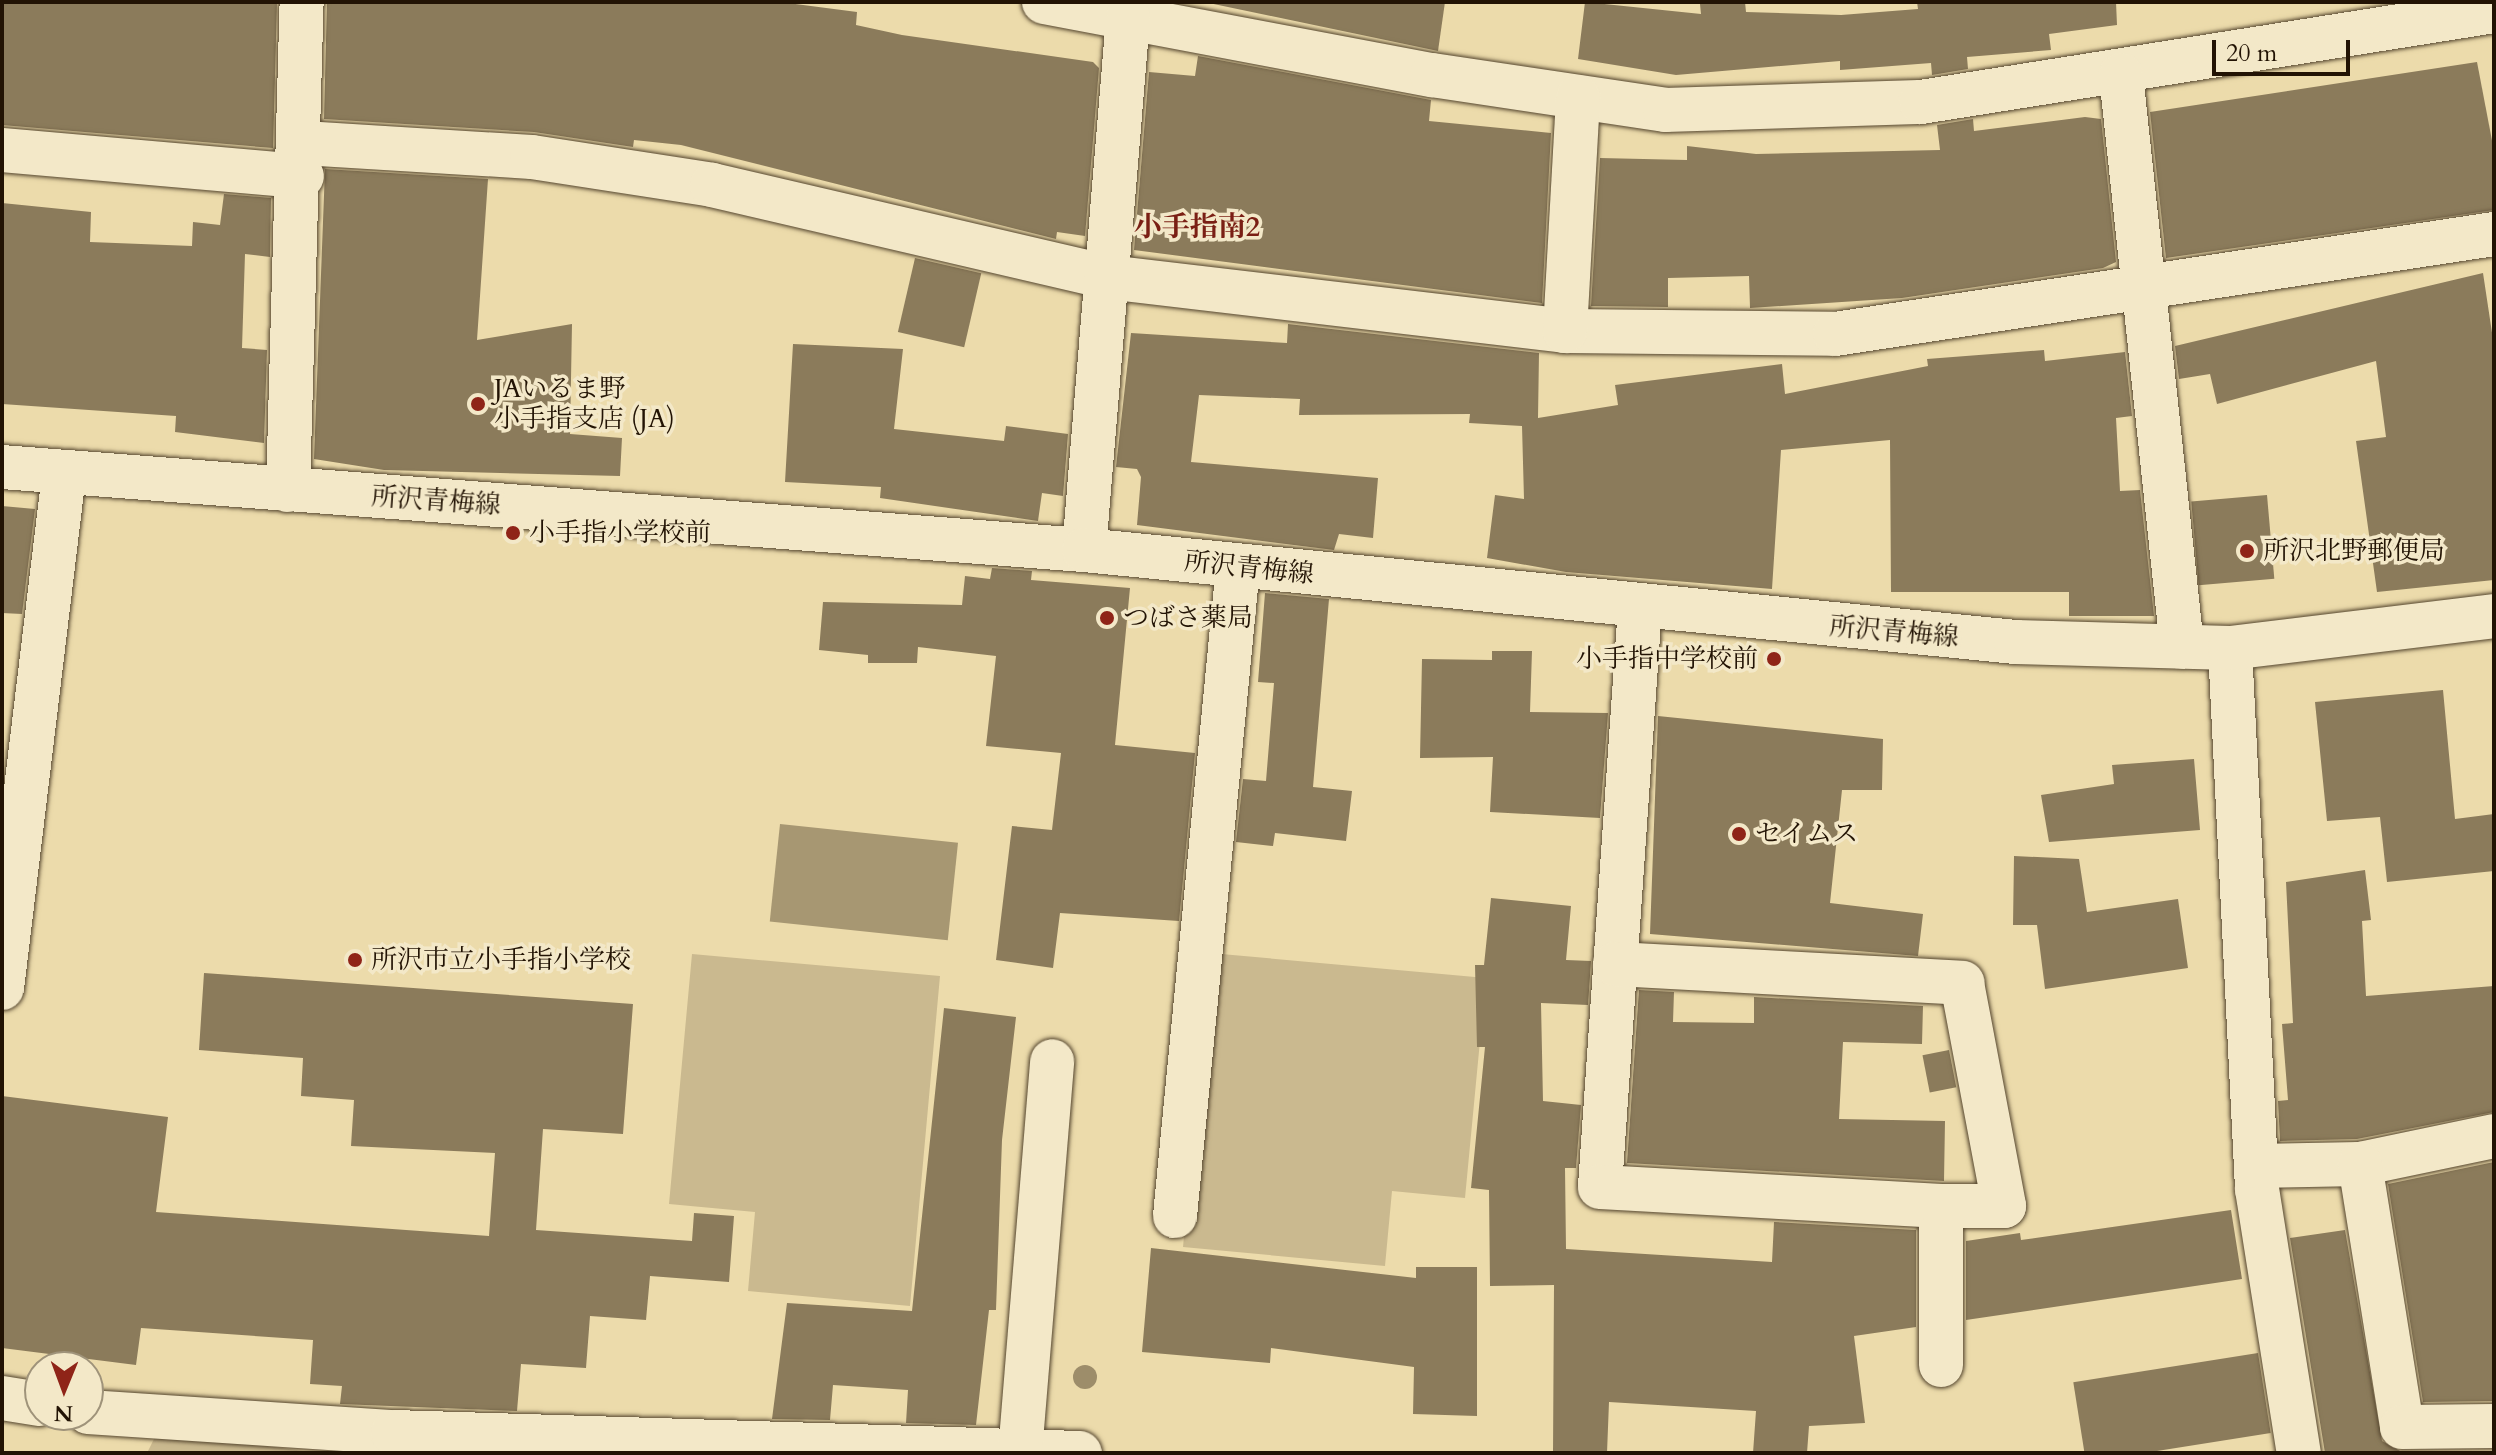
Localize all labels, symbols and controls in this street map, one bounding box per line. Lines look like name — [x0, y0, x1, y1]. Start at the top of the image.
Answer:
scale bar — [2216, 24, 2354, 74]
text: 20 m — [2226, 37, 2277, 70]
district label: 小手指南2 — [1134, 210, 1260, 244]
place label: JAいるま野 小手指支店 (JA) — [494, 373, 675, 434]
marker: JAいるま野 小手指支店 (JA) — [469, 395, 487, 413]
street label: 所沢青梅線 — [370, 481, 502, 521]
place label: 小手指小学校前 — [529, 517, 711, 549]
marker: 小手指小学校前 — [504, 524, 522, 542]
place label: 所沢北野郵便局 — [2263, 535, 2445, 567]
marker: 所沢北野郵便局 — [2238, 542, 2256, 560]
street label: 所沢青梅線 — [1183, 546, 1315, 590]
place label: つばさ薬局 — [1123, 602, 1253, 634]
marker: つばさ薬局 — [1098, 609, 1116, 627]
street label: 所沢青梅線 — [1828, 611, 1960, 653]
place label: 小手指中学校前 — [1576, 643, 1758, 675]
marker: 小手指中学校前 — [1765, 650, 1783, 668]
place label: セイムス — [1755, 818, 1859, 850]
marker: セイムス — [1730, 825, 1748, 843]
place label: 所沢市立小手指小学校 — [371, 944, 631, 976]
marker: 所沢市立小手指小学校 — [346, 951, 364, 969]
north arrow — [24, 1351, 104, 1431]
text: N — [54, 1398, 73, 1428]

